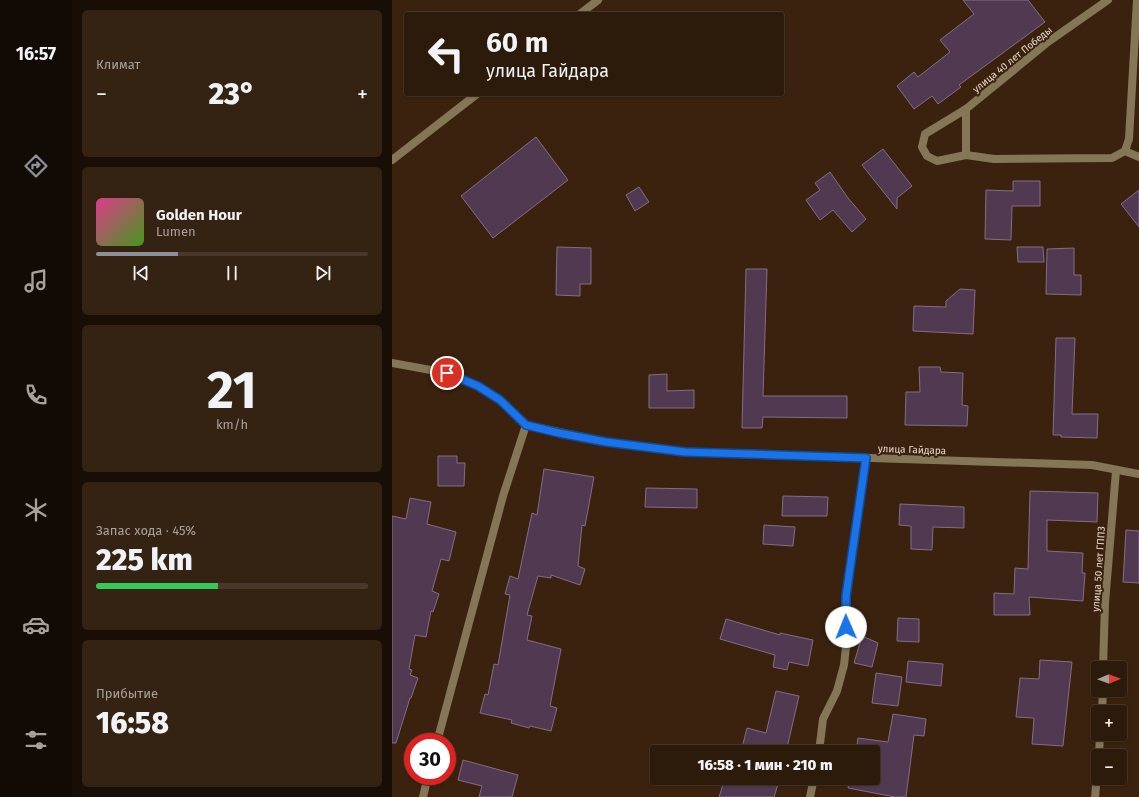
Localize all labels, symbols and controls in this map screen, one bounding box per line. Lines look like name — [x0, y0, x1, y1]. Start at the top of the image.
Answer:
street label: улица 40 лет Победы — [970, 24, 1055, 96]
text: 60 m — [486, 26, 548, 59]
icon: left — [420, 28, 472, 80]
text: 16:57 — [16, 43, 56, 65]
text: Климат — [96, 57, 140, 72]
text: улица Гайдара — [486, 60, 609, 82]
text: 23° — [209, 76, 255, 112]
text: − — [96, 81, 107, 108]
text: + — [357, 81, 368, 108]
icon: directions — [22, 152, 50, 180]
text: Golden Hour — [156, 206, 242, 224]
text: Lumen — [156, 224, 196, 239]
icon: previous — [130, 262, 152, 284]
icon: pause — [221, 262, 243, 284]
icon: next — [312, 262, 334, 284]
icon: music — [22, 267, 50, 295]
pin — [430, 356, 464, 390]
text: 21 — [207, 359, 257, 422]
icon: arrive — [436, 362, 458, 384]
icon: phone — [22, 381, 50, 409]
text: km/h — [216, 417, 248, 432]
street label: улица Гайдара — [878, 443, 946, 457]
icon: climate — [22, 496, 50, 524]
text: Запас хода · 45% — [96, 523, 196, 538]
street label: улица 50 лет ГППЗ — [1090, 526, 1108, 612]
text: 225 km — [96, 542, 193, 578]
position arrow — [825, 606, 867, 648]
icon: car — [22, 611, 50, 639]
north arrow — [1091, 661, 1127, 697]
map controls — [1091, 661, 1127, 785]
text: Прибытие — [96, 686, 158, 701]
text: 16:58 — [96, 705, 169, 741]
button: + — [1091, 705, 1127, 741]
icon: filters — [22, 726, 50, 754]
speed limit sign: 30 — [404, 733, 456, 785]
button: − — [1091, 749, 1127, 785]
text: 16:58 · 1 мин · 210 m — [697, 756, 833, 774]

